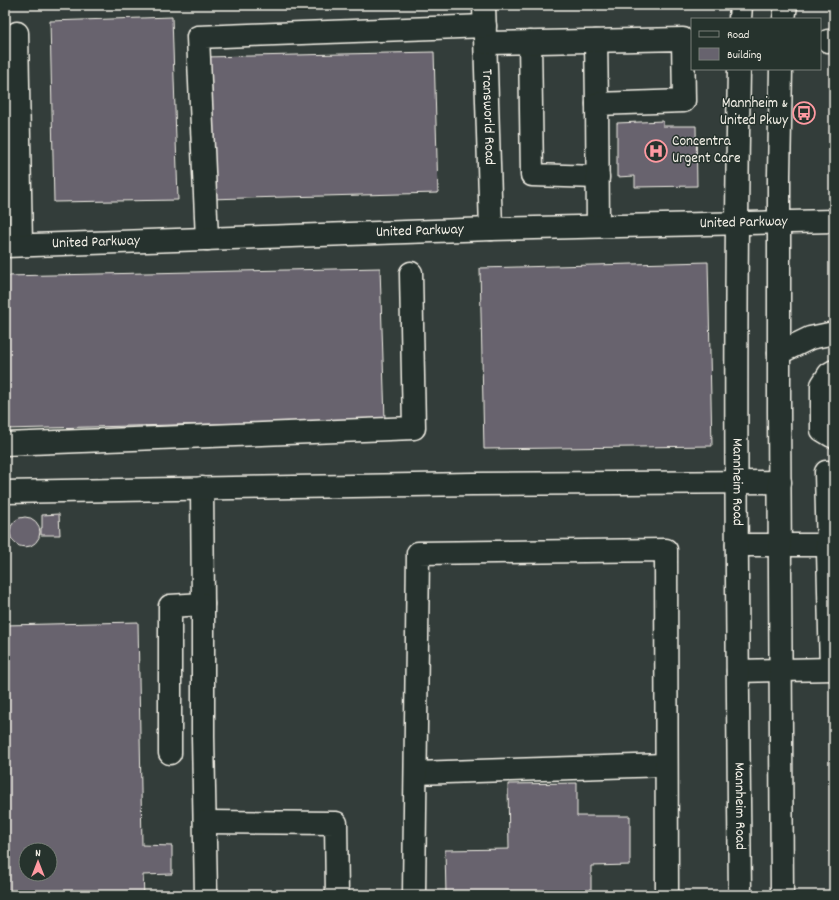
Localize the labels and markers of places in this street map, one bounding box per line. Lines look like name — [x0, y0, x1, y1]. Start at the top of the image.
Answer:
place label: Mannheim & United Pkwy — [720, 93, 789, 132]
bus stop icon: Mannheim & United Pkwy — [791, 100, 817, 126]
place label: Concentra Urgent Care — [672, 131, 741, 170]
hospital icon: Concentra Urgent Care — [643, 138, 669, 164]

